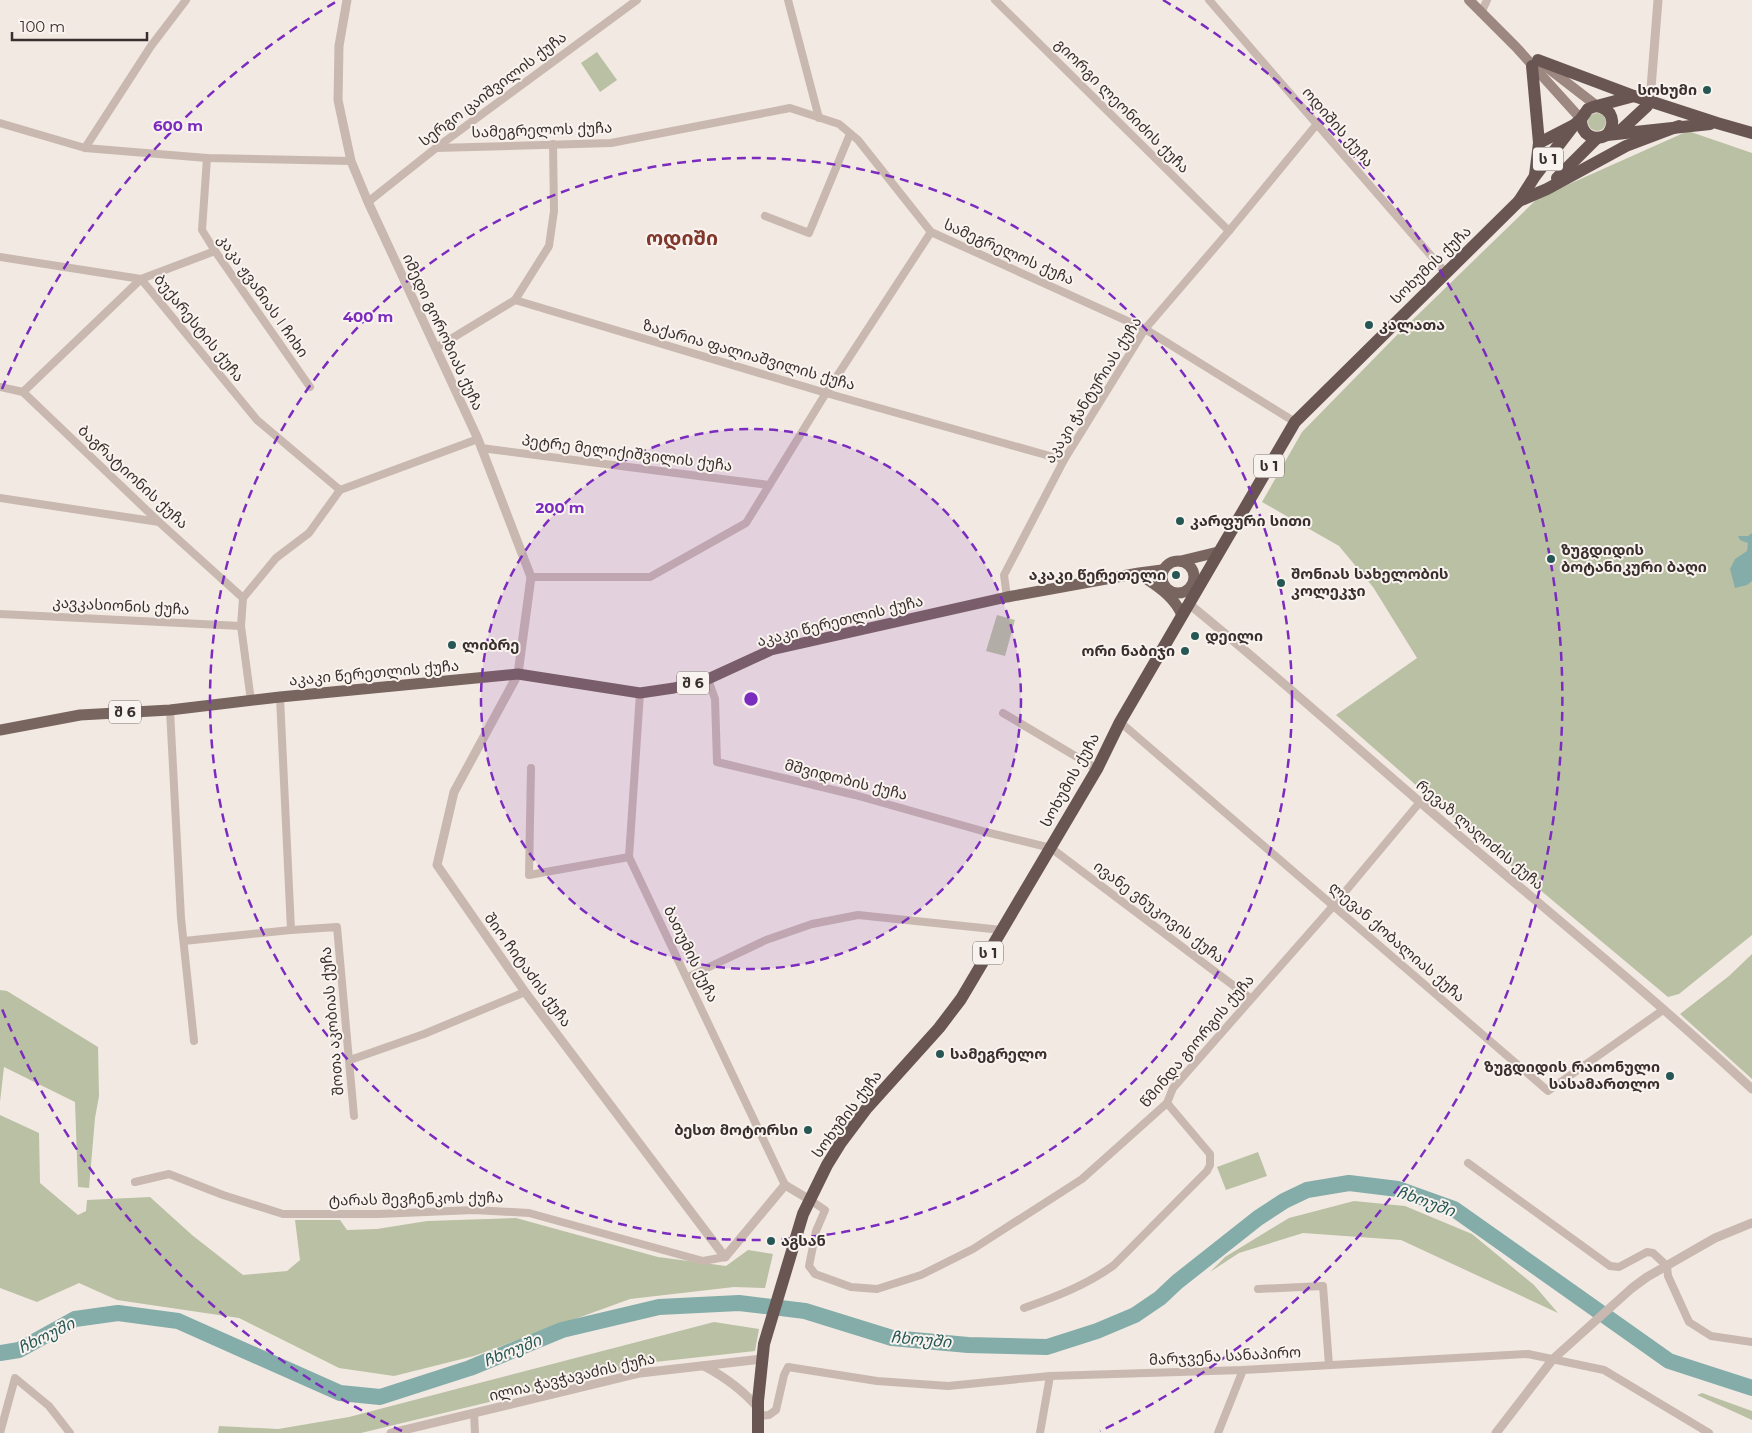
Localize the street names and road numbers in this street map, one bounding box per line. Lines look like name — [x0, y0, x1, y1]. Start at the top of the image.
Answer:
street label: სერგო ცაიშვილის ქუჩა — [415, 27, 570, 150]
street label: გიორგი ლეონიძის ქუჩა — [1051, 34, 1194, 177]
street label: ოდიშის ქუჩა — [1299, 83, 1378, 170]
street label: სამეგრელოს ქუჩა — [471, 118, 613, 141]
road number: ს 1 — [1533, 148, 1563, 170]
street label: სამეგრელოს ქუჩა — [941, 214, 1077, 289]
street label: სოხუმის ქუჩა — [1386, 221, 1475, 308]
street label: კაკა ჟვანიას I ჩიხი — [214, 230, 313, 361]
street label: იმედი გოროზიას ქუჩა — [399, 250, 488, 413]
street label: ბუქარესტის ქუჩა — [150, 270, 249, 385]
street label: აკაკი ჭანტურიას ქუჩა — [1040, 313, 1145, 467]
street label: ზაქარია ფალიაშვილის ქუჩა — [641, 315, 858, 394]
street label: ბაგრატიონის ქუჩა — [74, 421, 192, 533]
street label: პეტრე მელიქიშვილის ქუჩა — [521, 430, 733, 475]
road number: ს 1 — [1254, 454, 1284, 478]
street label: აკაკი წერეთლის ქუჩა — [755, 591, 925, 650]
street label: კავკასიონის ქუჩა — [52, 592, 190, 619]
street label: აკაკი წერეთლის ქუჩა — [288, 656, 460, 689]
road number: შ 6 — [677, 671, 709, 694]
road number: შ 6 — [109, 700, 141, 724]
street label: სოხუმის ქუჩა — [1036, 729, 1103, 830]
street label: მშვიდობის ქუჩა — [783, 755, 910, 804]
street label: რევაზ ლაღიძის ქუჩა — [1412, 776, 1548, 894]
street label: ივანე ვნუკოვის ქუჩა — [1090, 856, 1228, 967]
street label: ლევან ქობალიას ქუჩა — [1325, 877, 1469, 1006]
street label: ბათუმის ქუჩა — [660, 902, 723, 1005]
street label: შიო ჩიტაძის ქუჩა — [481, 909, 576, 1031]
road number: ს 1 — [973, 941, 1003, 964]
street label: შოთა აკობიას ქუჩა — [316, 946, 347, 1096]
street label: წმინდა გიორგის ქუჩა — [1135, 970, 1258, 1111]
street label: სოხუმის ქუჩა — [807, 1066, 886, 1161]
street label: ტარას შევჩენკოს ქუჩა — [329, 1187, 503, 1210]
street label: მარჯვენა სანაპირო — [1148, 1342, 1302, 1369]
street label: ილია ჭავჭავაძის ქუჩა — [487, 1348, 657, 1405]

